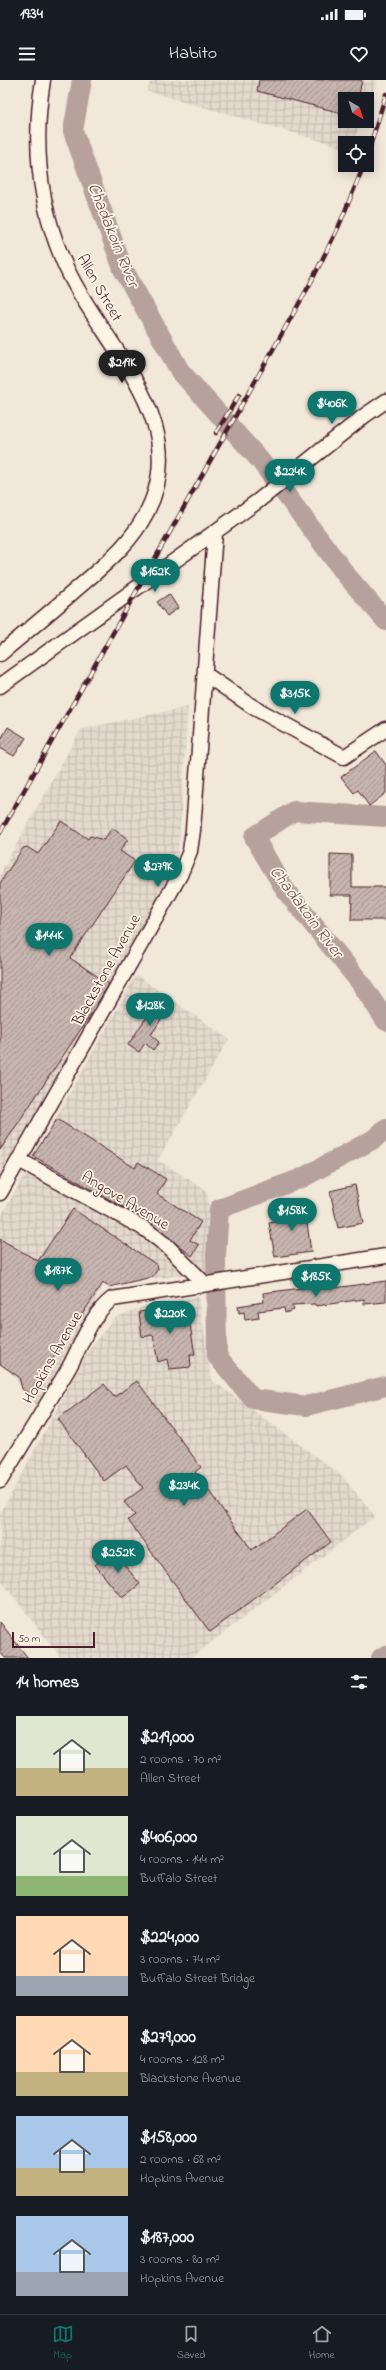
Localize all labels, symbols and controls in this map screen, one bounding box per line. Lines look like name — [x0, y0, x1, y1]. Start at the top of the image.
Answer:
text: 19:34 — [20, 3, 43, 25]
text: Habito — [169, 41, 217, 67]
icon: menu — [16, 43, 38, 65]
icon: heart — [348, 43, 370, 65]
north arrow — [338, 92, 374, 128]
map controls — [338, 92, 374, 172]
button: locate — [338, 136, 374, 172]
water label: Chadakoin River — [81, 179, 146, 293]
street label: Allen Street — [70, 250, 128, 327]
pin: $219K — [94, 350, 150, 384]
text: $219K — [108, 353, 136, 372]
pin: $406K — [304, 391, 360, 425]
text: $406K — [317, 394, 347, 413]
pin: $224K — [262, 459, 318, 493]
text: $224K — [274, 462, 306, 481]
pin: $162K — [127, 559, 183, 593]
text: $162K — [140, 562, 170, 581]
pin: $315K — [267, 681, 323, 715]
text: $315K — [279, 684, 311, 703]
pin: $279K — [130, 854, 186, 888]
text: $279K — [143, 857, 173, 876]
water label: Chadakoin River — [263, 861, 351, 966]
street label: Blackstone Avenue — [66, 909, 148, 1031]
pin: $144K — [21, 923, 77, 957]
text: $144K — [34, 926, 64, 945]
pin: $128K — [122, 993, 178, 1027]
text: $128K — [135, 996, 165, 1015]
street label: Angove Avenue — [76, 1165, 174, 1237]
pin: $158K — [264, 1198, 320, 1232]
text: $158K — [277, 1201, 307, 1220]
pin: $187K — [30, 1258, 86, 1292]
text: $187K — [44, 1261, 72, 1280]
pin: $185K — [288, 1264, 344, 1298]
text: $185K — [301, 1267, 331, 1286]
pin: $220K — [142, 1301, 198, 1335]
text: $220K — [154, 1304, 186, 1323]
street label: Hopkins Avenue — [17, 1306, 90, 1409]
pin: $234K — [156, 1473, 212, 1507]
text: $234K — [168, 1476, 200, 1495]
pin: $252K — [90, 1540, 146, 1574]
text: $252K — [101, 1543, 135, 1562]
scale bar — [12, 1630, 95, 1649]
text: 50 m — [18, 1631, 40, 1647]
text: 14 homes — [16, 1670, 79, 1695]
icon: filters — [348, 1671, 370, 1693]
text: $219,000 — [140, 1725, 194, 1750]
icon: home — [48, 1732, 96, 1780]
text: 2 rooms · 70 m² — [140, 1750, 221, 1769]
text: Allen Street — [140, 1769, 201, 1788]
text: $406,000 — [140, 1825, 197, 1850]
icon: home — [48, 1832, 96, 1880]
text: 4 rooms · 144 m² — [140, 1850, 224, 1869]
text: Buffalo Street — [140, 1869, 217, 1888]
text: $224,000 — [140, 1925, 199, 1950]
icon: home — [48, 1932, 96, 1980]
text: 3 rooms · 74 m² — [140, 1950, 220, 1969]
text: Buffalo Street Bridge — [140, 1969, 255, 1988]
text: $279,000 — [140, 2025, 196, 2050]
icon: home — [48, 2032, 96, 2080]
text: 4 rooms · 128 m² — [140, 2050, 225, 2069]
text: Blackstone Avenue — [140, 2069, 241, 2088]
text: $158,000 — [140, 2125, 197, 2150]
icon: home — [48, 2132, 96, 2180]
text: 2 rooms · 68 m² — [140, 2150, 221, 2169]
text: Hopkins Avenue — [140, 2169, 224, 2188]
text: $187,000 — [140, 2225, 194, 2250]
icon: home — [48, 2232, 96, 2280]
text: 3 rooms · 80 m² — [140, 2250, 220, 2269]
text: Hopkins Avenue — [140, 2269, 224, 2288]
tab: Map — [52, 2323, 74, 2363]
tab: Saved — [177, 2323, 206, 2363]
tab: Home — [309, 2323, 334, 2363]

